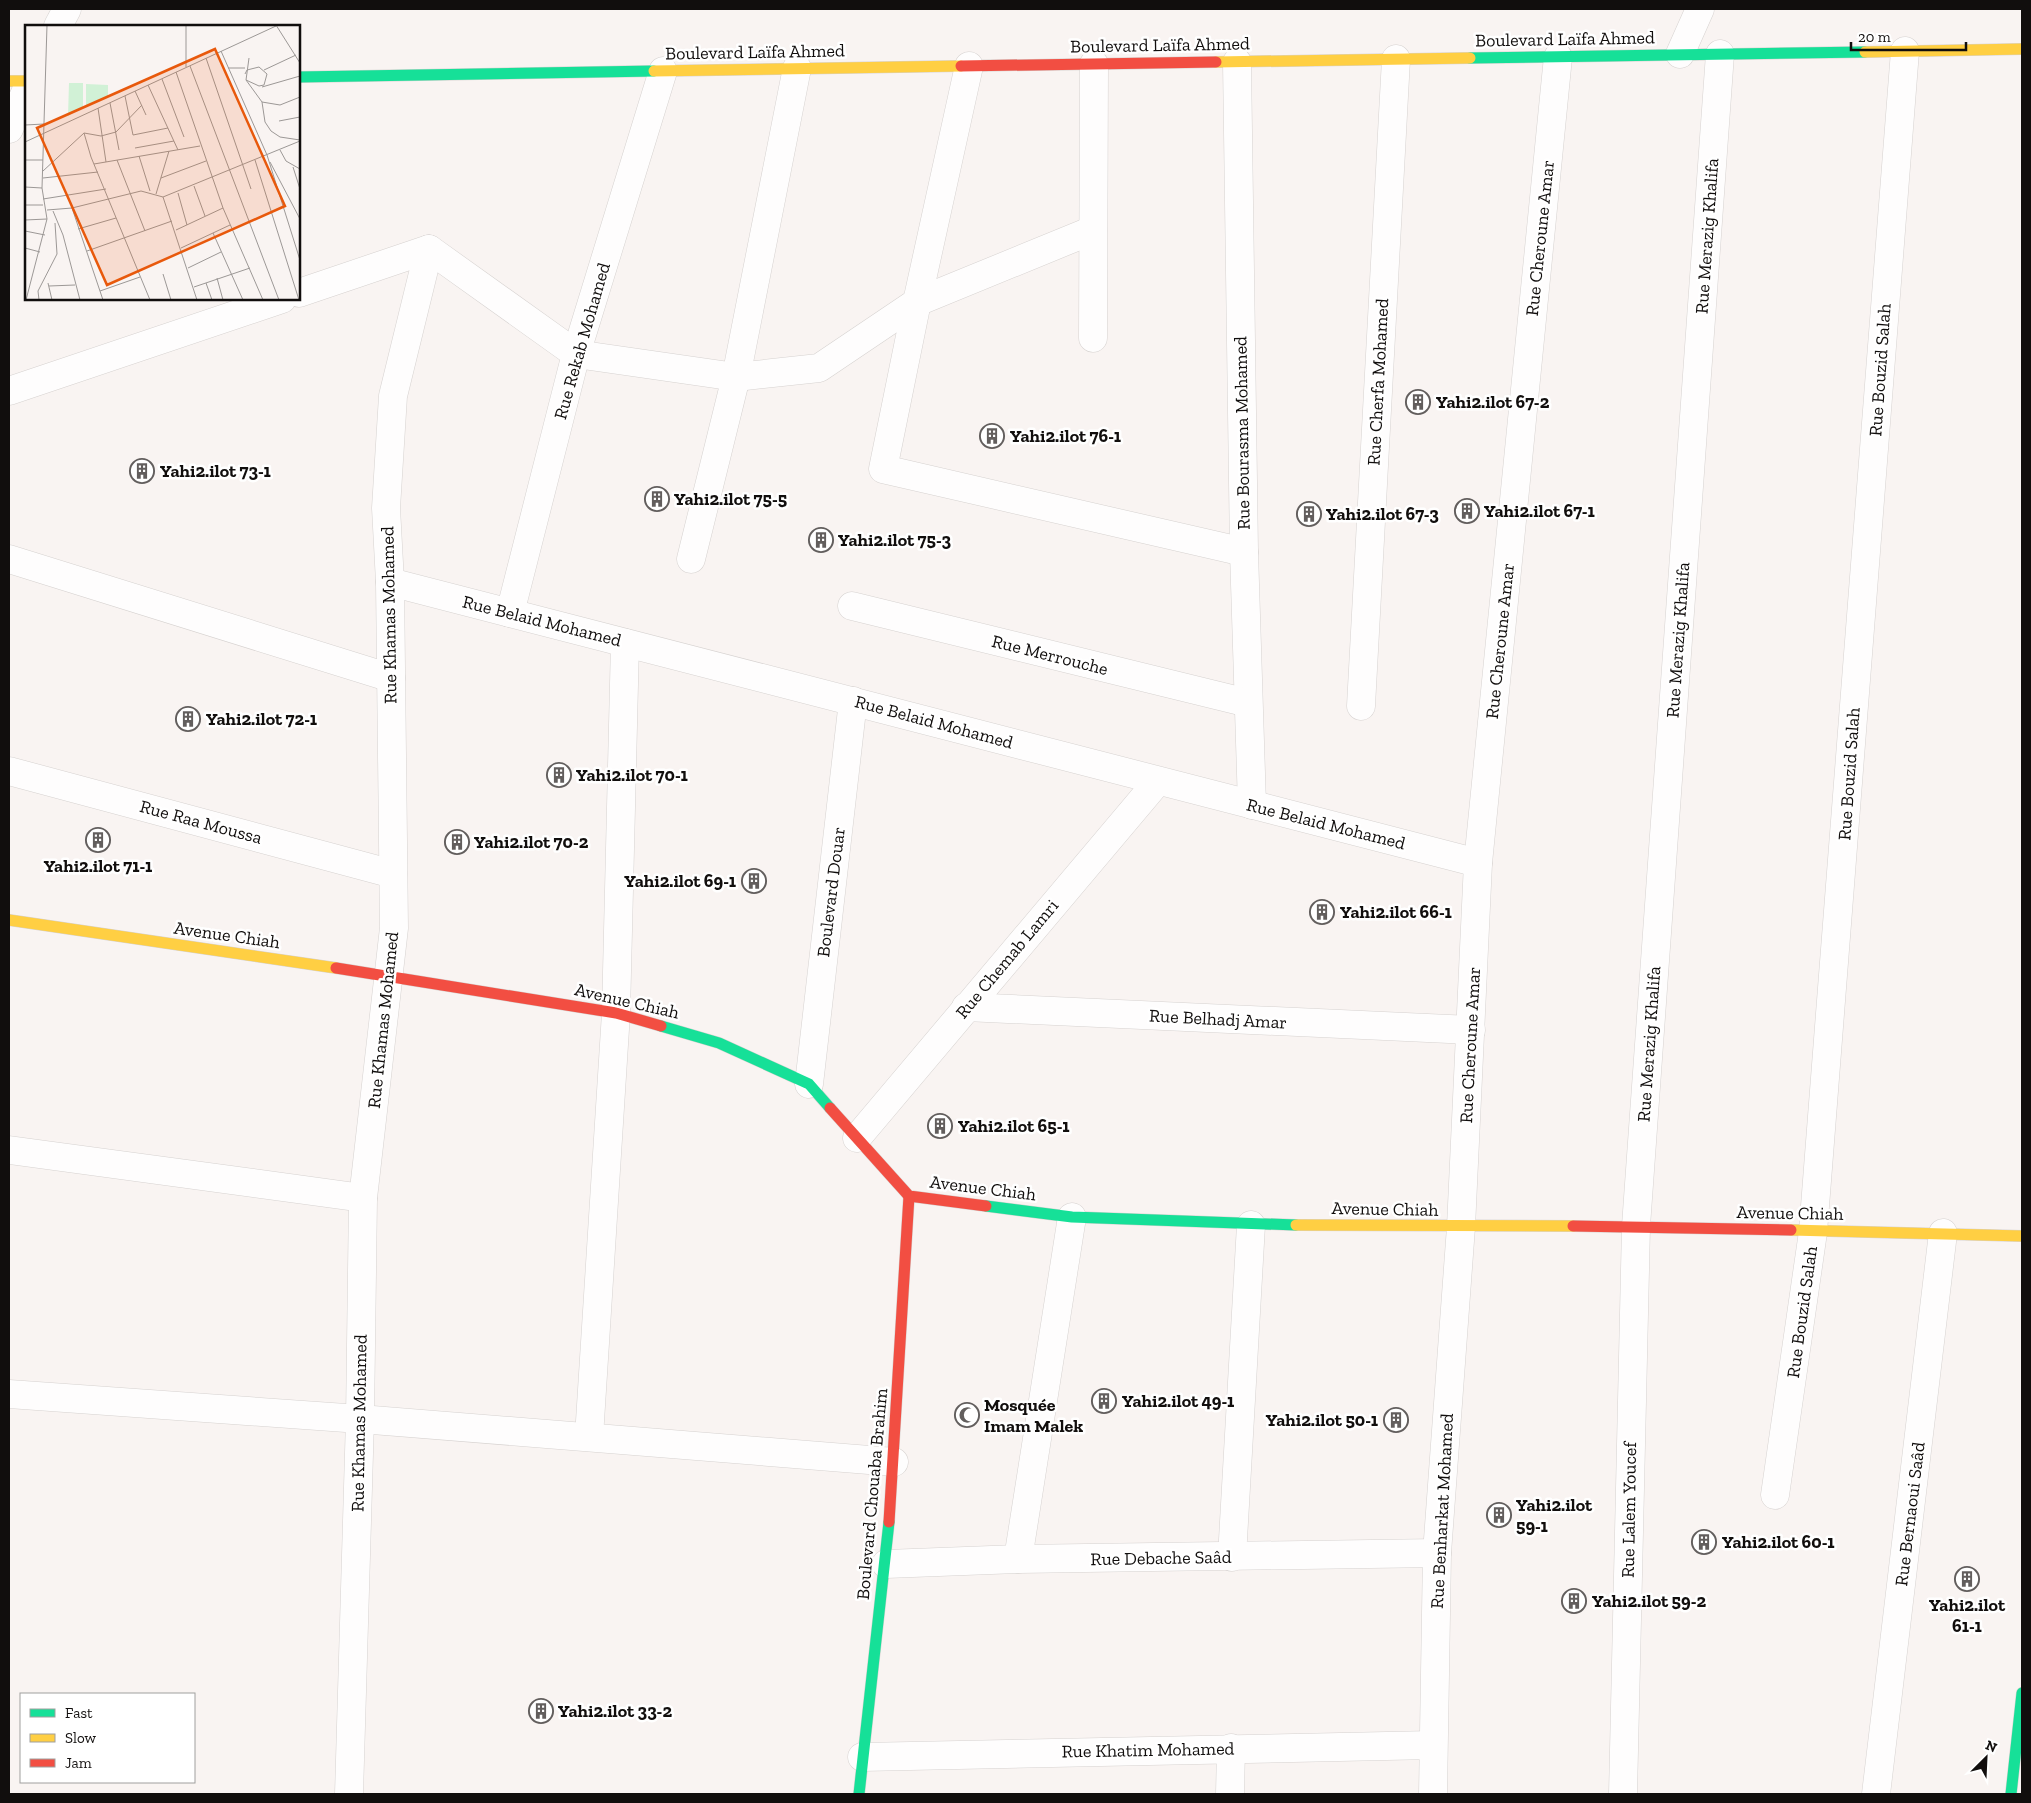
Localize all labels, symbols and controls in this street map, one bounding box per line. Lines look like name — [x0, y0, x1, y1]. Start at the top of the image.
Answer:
scale bar — [1851, 20, 1966, 52]
inset map — [25, 25, 300, 300]
street label: Boulevard Laïfa Ahmed — [1475, 26, 1655, 52]
text: 20 m — [1858, 28, 1891, 46]
street label: Boulevard Laïfa Ahmed — [1070, 32, 1250, 58]
street label: Boulevard Laïfa Ahmed — [665, 39, 845, 65]
street label: Rue Merazig Khalifa — [1691, 157, 1723, 315]
street label: Rue Cheroune Amar — [1521, 159, 1559, 317]
street label: Rue Rekab Mohamed — [549, 260, 615, 422]
street label: Rue Cherfa Mohamed — [1363, 298, 1393, 466]
street label: Rue Bouzid Salah — [1864, 303, 1896, 437]
street label: Rue Bourasma Mohamed — [1229, 336, 1255, 530]
building icon: Yahi2.ilot 67-2 — [1405, 389, 1431, 415]
place label: Yahi2.ilot 67-2 — [1436, 391, 1550, 413]
building icon: Yahi2.ilot 76-1 — [979, 423, 1005, 449]
place label: Yahi2.ilot 76-1 — [1010, 425, 1121, 447]
building icon: Yahi2.ilot 73-1 — [129, 458, 155, 484]
place label: Yahi2.ilot 73-1 — [160, 460, 271, 482]
building icon: Yahi2.ilot 75-5 — [644, 486, 670, 512]
place label: Yahi2.ilot 75-5 — [674, 488, 787, 510]
building icon: Yahi2.ilot 67-1 — [1454, 498, 1480, 524]
place label: Yahi2.ilot 67-1 — [1484, 500, 1595, 522]
building icon: Yahi2.ilot 67-3 — [1296, 501, 1322, 527]
place label: Yahi2.ilot 67-3 — [1326, 503, 1439, 525]
street label: Rue Khamas Mohamed — [376, 526, 402, 704]
building icon: Yahi2.ilot 75-3 — [808, 527, 834, 553]
place label: Yahi2.ilot 75-3 — [838, 529, 951, 551]
street label: Rue Merazig Khalifa — [1662, 561, 1694, 719]
street label: Rue Cheroune Amar — [1481, 562, 1519, 720]
street label: Rue Belaid Mohamed — [460, 591, 624, 651]
street label: Rue Merrouche — [990, 630, 1110, 680]
street label: Rue Belaid Mohamed — [852, 690, 1016, 754]
building icon: Yahi2.ilot 72-1 — [175, 706, 201, 732]
street label: Rue Bouzid Salah — [1833, 707, 1865, 841]
place label: Yahi2.ilot 72-1 — [206, 708, 317, 730]
building icon: Yahi2.ilot 70-1 — [546, 762, 572, 788]
place label: Yahi2.ilot 70-1 — [576, 764, 688, 786]
street label: Rue Belaid Mohamed — [1244, 794, 1408, 854]
street label: Rue Raa Moussa — [137, 795, 265, 849]
street label: Boulevard Douar — [812, 826, 850, 958]
building icon: Yahi2.ilot 71-1 — [85, 827, 111, 853]
building icon: Yahi2.ilot 70-2 — [444, 829, 470, 855]
place label: Yahi2.ilot 70-2 — [474, 831, 589, 853]
place label: Yahi2.ilot 71-1 — [44, 855, 152, 877]
building icon: Yahi2.ilot 69-1 — [741, 868, 767, 894]
place label: Yahi2.ilot 69-1 — [624, 870, 736, 892]
street label: Rue Chemab Lamri — [951, 895, 1063, 1023]
building icon: Yahi2.ilot 66-1 — [1309, 899, 1335, 925]
place label: Yahi2.ilot 66-1 — [1340, 901, 1452, 923]
street label: Avenue Chiah — [173, 917, 281, 953]
street label: Rue Khamas Mohamed — [363, 930, 403, 1109]
street label: Rue Merazig Khalifa — [1633, 965, 1665, 1123]
street label: Rue Cheroune Amar — [1455, 966, 1485, 1124]
street label: Avenue Chiah — [573, 978, 681, 1024]
street label: Rue Belhadj Amar — [1148, 1004, 1288, 1034]
building icon: Yahi2.ilot 65-1 — [927, 1113, 953, 1139]
place label: Yahi2.ilot 65-1 — [958, 1115, 1070, 1137]
street label: Avenue Chiah — [929, 1171, 1037, 1205]
street label: Avenue Chiah — [1331, 1197, 1439, 1221]
street label: Avenue Chiah — [1736, 1201, 1844, 1225]
street label: Rue Bouzid Salah — [1782, 1245, 1822, 1379]
street label: Rue Khamas Mohamed — [346, 1334, 372, 1512]
street label: Boulevard Chouaba Brahim — [852, 1387, 892, 1601]
building icon: Yahi2.ilot 49-1 — [1091, 1388, 1117, 1414]
place label: Yahi2.ilot 49-1 — [1122, 1390, 1234, 1412]
place label: Mosquée Imam Malek — [984, 1394, 1083, 1437]
mosque icon: Mosquée Imam Malek — [954, 1402, 980, 1428]
building icon: Yahi2.ilot 50-1 — [1383, 1407, 1409, 1433]
place label: Yahi2.ilot 50-1 — [1266, 1409, 1378, 1431]
street label: Rue Benharkat Mohamed — [1426, 1413, 1458, 1609]
street label: Rue Lalem Youcef — [1617, 1441, 1641, 1578]
street label: Rue Bernaoui Saâd — [1890, 1441, 1930, 1587]
place label: Yahi2.ilot 59-1 — [1516, 1494, 1593, 1537]
building icon: Yahi2.ilot 59-1 — [1486, 1502, 1512, 1528]
building icon: Yahi2.ilot 60-1 — [1691, 1529, 1717, 1555]
place label: Yahi2.ilot 60-1 — [1722, 1531, 1834, 1553]
street label: Rue Debache Saâd — [1090, 1546, 1232, 1570]
building icon: Yahi2.ilot 61-1 — [1954, 1566, 1980, 1592]
building icon: Yahi2.ilot 59-2 — [1561, 1588, 1587, 1614]
place label: Yahi2.ilot 59-2 — [1592, 1590, 1706, 1612]
place label: Yahi2.ilot 61-1 — [1929, 1594, 2006, 1637]
legend — [20, 1693, 195, 1783]
building icon: Yahi2.ilot 33-2 — [528, 1698, 554, 1724]
place label: Yahi2.ilot 33-2 — [558, 1700, 672, 1722]
text: Fast — [65, 1704, 93, 1722]
text: Slow — [65, 1729, 97, 1747]
north arrow — [1961, 1733, 2011, 1783]
street label: Rue Khatim Mohamed — [1061, 1737, 1235, 1763]
text: N — [1983, 1737, 2000, 1757]
text: Jam — [65, 1754, 92, 1772]

